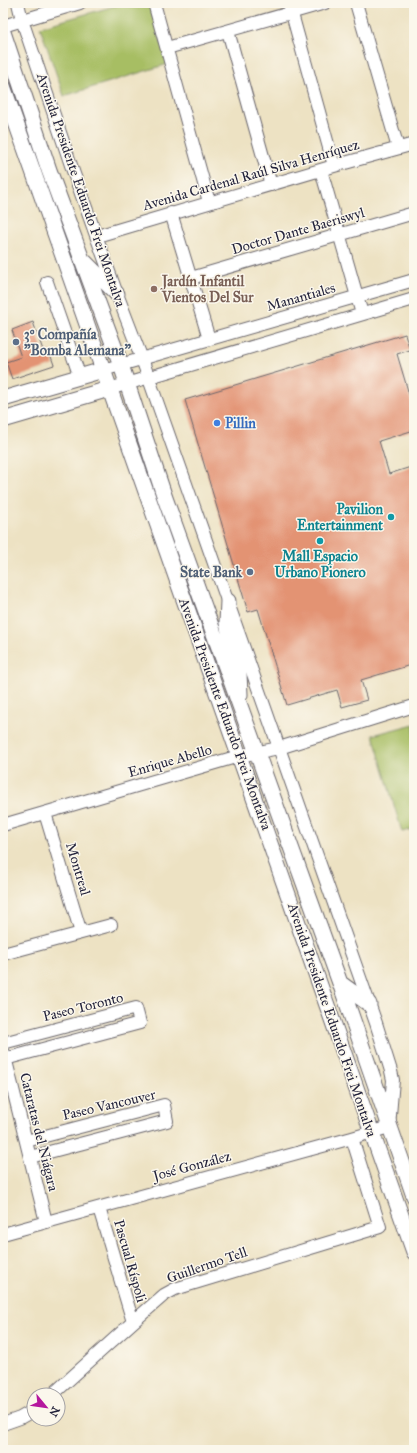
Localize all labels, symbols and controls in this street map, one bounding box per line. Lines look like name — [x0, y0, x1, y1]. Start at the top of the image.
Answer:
street label: Avenida Presidente Eduardo Frei Montalva — [33, 70, 129, 309]
street label: Avenida Cardenal Raúl Silva Henríquez — [140, 136, 362, 215]
street label: Doctor Dante Baeriswyl — [230, 204, 367, 258]
place label: Jardín Infantil Vientos Del Sur — [160, 273, 254, 306]
street label: Manantiales — [265, 279, 337, 315]
marker: Jardín Infantil Vientos Del Sur — [149, 284, 159, 294]
place label: 3º Compañía "Bomba Alemana" — [24, 326, 131, 359]
marker: 3º Compañía "Bomba Alemana" — [11, 337, 21, 347]
place label: Pillin — [225, 415, 256, 432]
marker: Pillin — [212, 418, 222, 428]
place label: Pavilion Entertainment — [297, 501, 383, 534]
marker: Pavilion Entertainment — [386, 512, 396, 522]
marker: Mall Espacio Urbano Pionero — [315, 536, 325, 546]
place label: Mall Espacio Urbano Pionero — [274, 548, 366, 581]
place label: State Bank — [180, 564, 242, 581]
marker: State Bank — [245, 567, 255, 577]
street label: Avenida Presidente Eduardo Frei Montalva — [175, 595, 275, 833]
street label: Enrique Abello — [126, 741, 214, 782]
street label: Montreal — [62, 840, 94, 898]
street label: Avenida Presidente Eduardo Frei Montalva — [284, 900, 380, 1139]
street label: Paseo Toronto — [41, 989, 125, 1025]
street label: Cataratas del Niágara — [16, 1071, 62, 1193]
street label: Paseo Vancouver — [61, 1086, 158, 1124]
street label: José González — [149, 1147, 234, 1186]
street label: Pascual Ríspoli — [110, 1218, 150, 1305]
street label: Guillermo Tell — [165, 1243, 250, 1287]
north arrow — [26, 1387, 66, 1427]
text: N — [46, 1404, 62, 1419]

